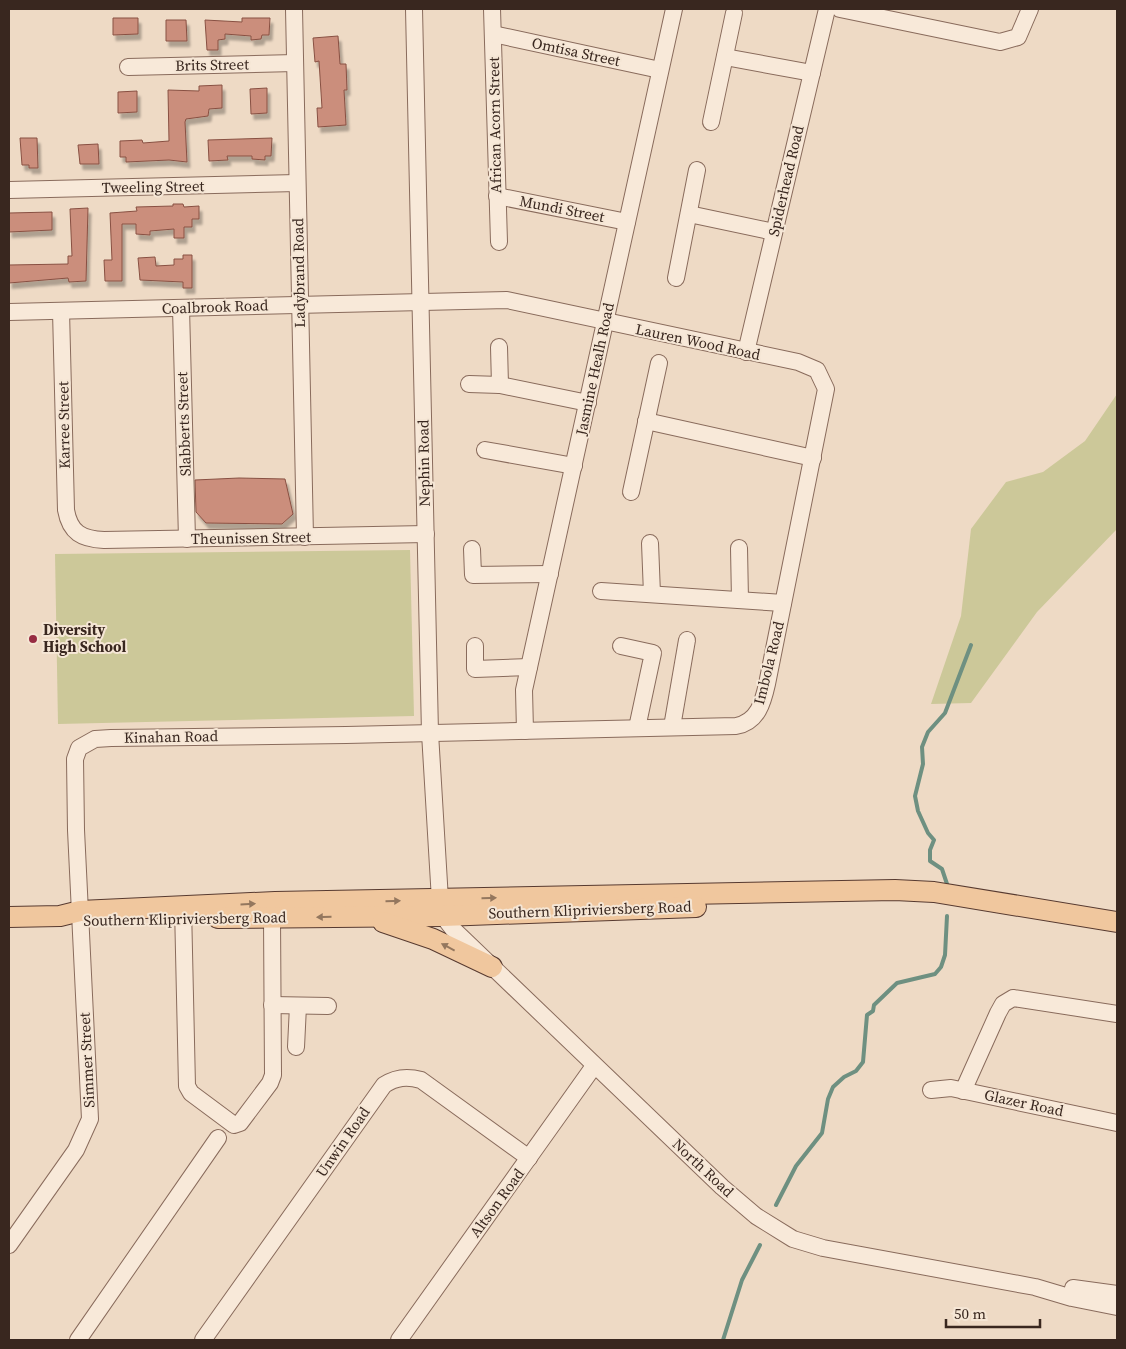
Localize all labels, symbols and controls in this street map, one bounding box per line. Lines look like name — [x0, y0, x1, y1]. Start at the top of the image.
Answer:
street label: Omtisa Street — [530, 32, 622, 71]
street label: Brits Street — [175, 53, 249, 76]
street label: African Acorn Street — [483, 56, 506, 193]
street label: Spiderhead Road — [763, 123, 809, 238]
street label: Tweeling Street — [101, 175, 205, 198]
street label: Mundi Street — [518, 190, 607, 227]
street label: Ladybrand Road — [287, 217, 310, 328]
street label: Coalbrook Road — [161, 294, 269, 319]
street label: Jasmine Healh Road — [570, 300, 619, 438]
street label: Lauren Wood Road — [634, 318, 763, 365]
street label: Slabberts Street — [171, 371, 196, 477]
street label: Karree Street — [52, 381, 75, 469]
street label: Nephin Road — [412, 419, 435, 507]
street label: Theunissen Street — [191, 526, 311, 549]
street label: Imbola Road — [748, 618, 789, 707]
place label: Diversity High School — [43, 619, 126, 657]
marker: Diversity High School — [27, 633, 39, 645]
street label: Kinahan Road — [124, 725, 219, 748]
one-way arrow — [481, 894, 497, 902]
street label: Southern Klipriviersberg Road — [488, 895, 692, 924]
one-way arrow — [386, 896, 402, 904]
one-way arrow — [240, 899, 256, 907]
street label: Southern Klipriviersberg Road — [83, 906, 287, 931]
one-way arrow — [316, 913, 332, 921]
one-way arrow — [441, 942, 454, 951]
street label: Simmer Street — [74, 1012, 99, 1108]
street label: Glazer Road — [983, 1084, 1066, 1121]
street label: Unwin Road — [311, 1102, 375, 1181]
street label: North Road — [668, 1134, 739, 1202]
street label: Altson Road — [464, 1164, 529, 1241]
scale bar — [946, 1296, 1040, 1328]
text: 50 m — [954, 1303, 986, 1324]

